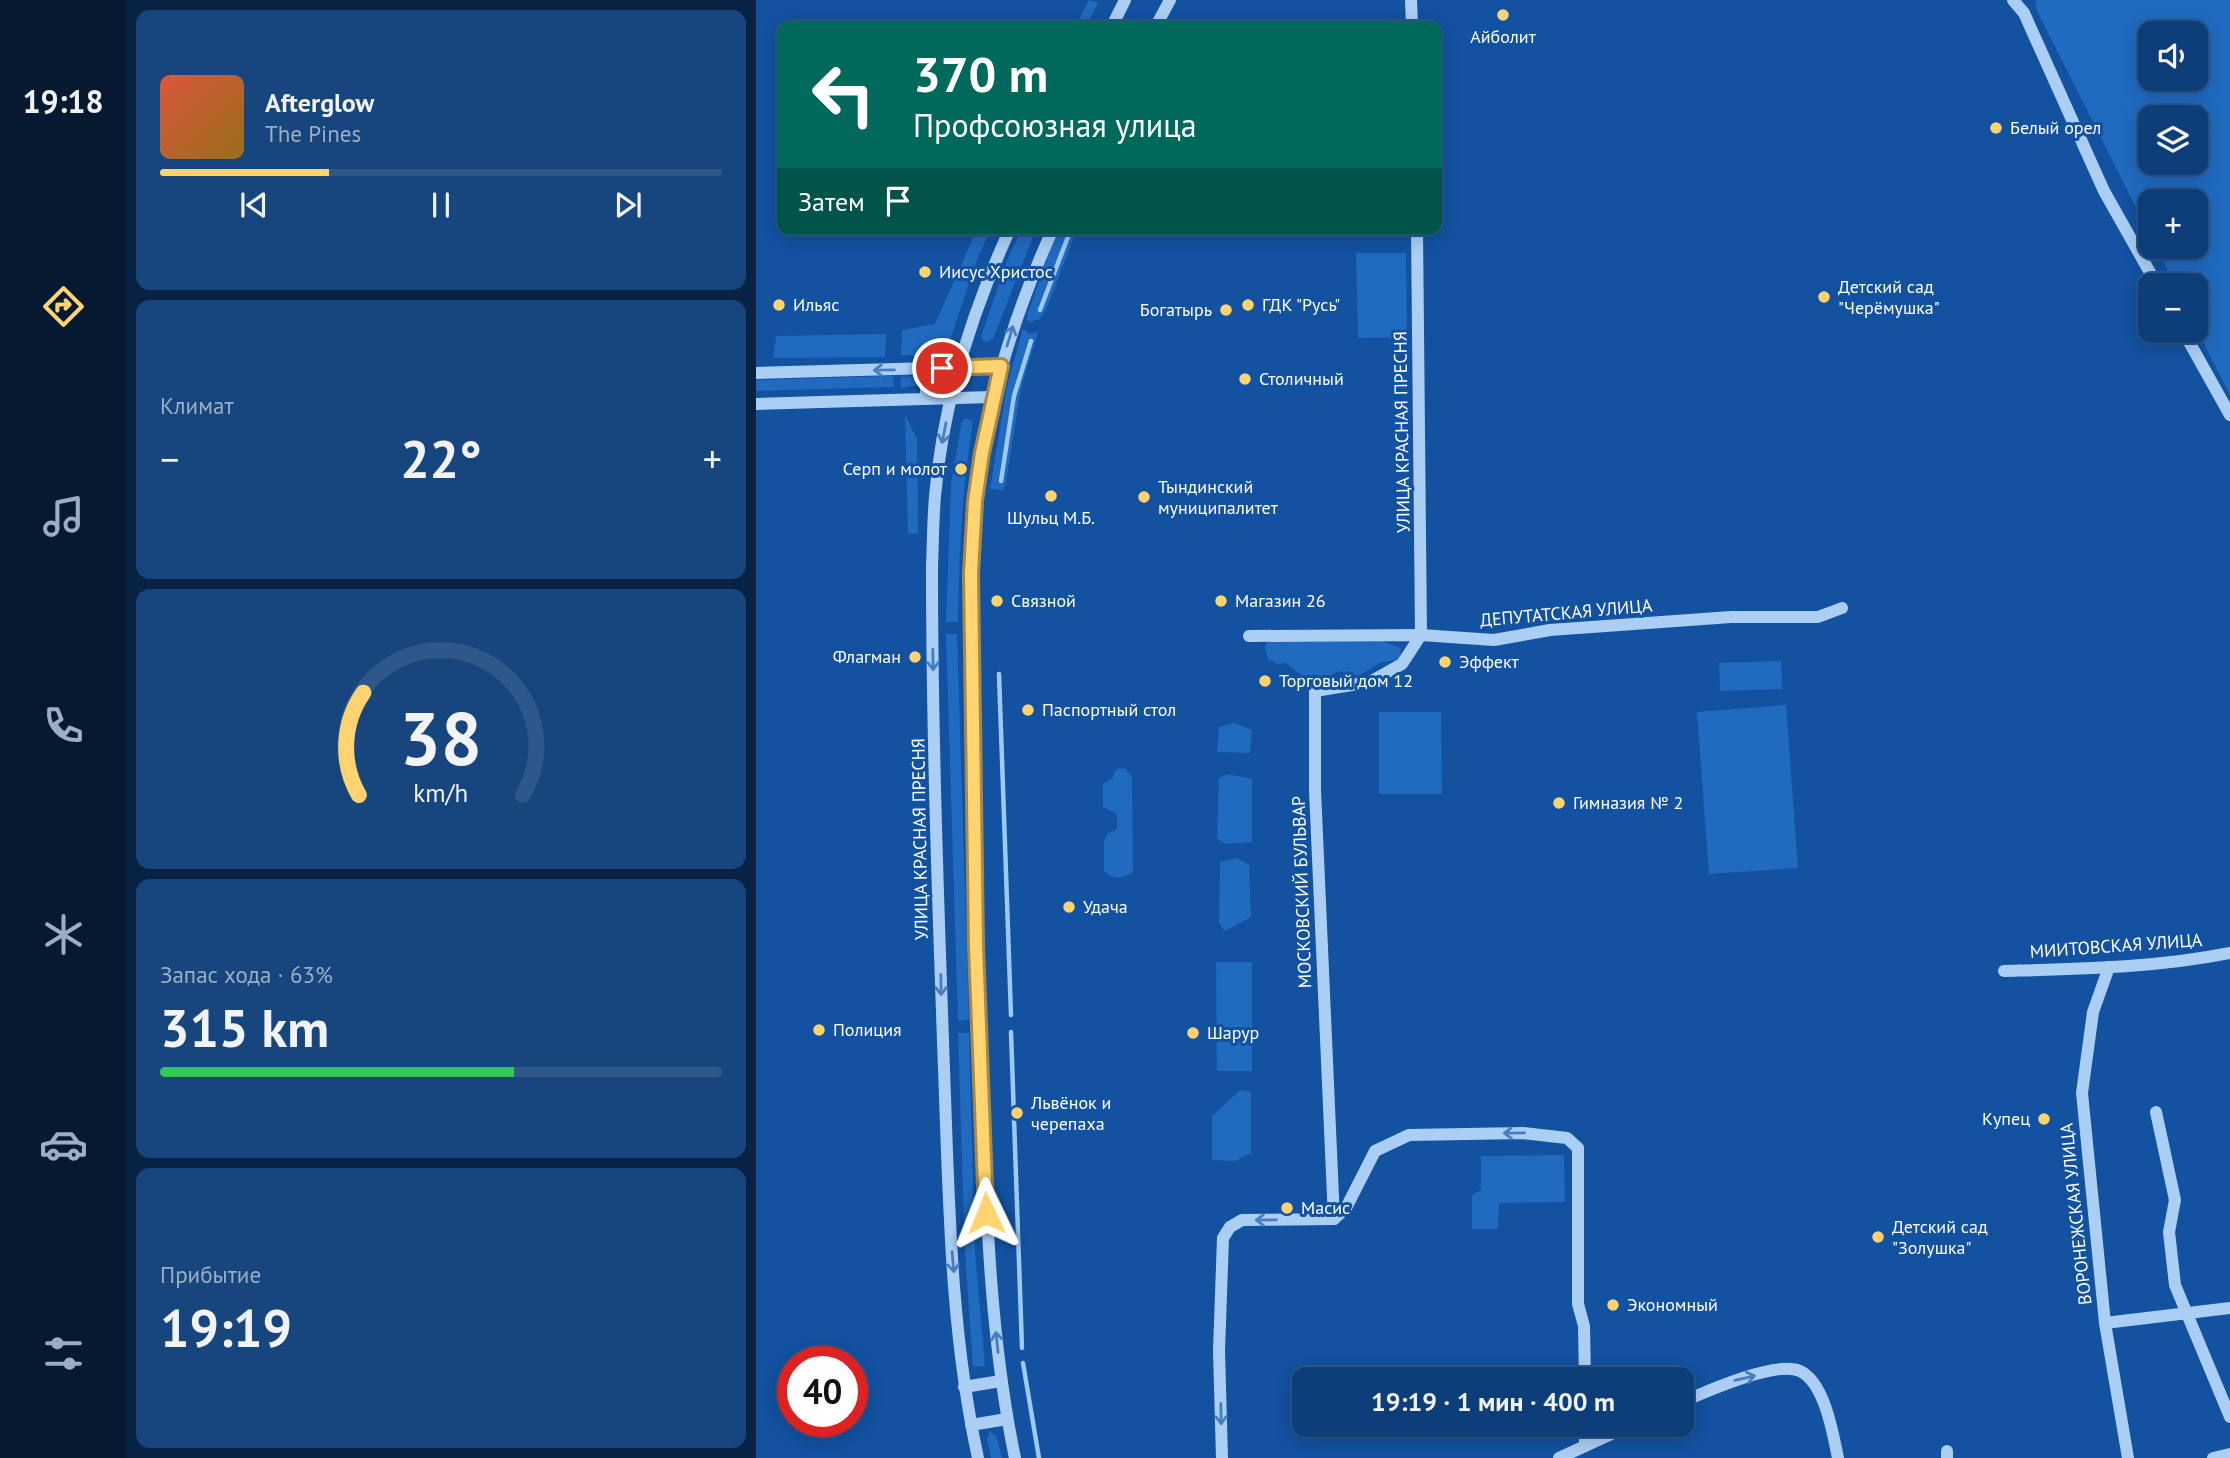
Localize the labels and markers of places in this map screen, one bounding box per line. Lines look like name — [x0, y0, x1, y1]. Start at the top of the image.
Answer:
marker: Айболит — [1495, 7, 1511, 23]
place label: Айболит — [1470, 25, 1537, 48]
place label: Белый орел — [2010, 116, 2101, 139]
marker: Белый орел — [1988, 120, 2004, 136]
place label: Иисус Христос — [939, 260, 1053, 283]
marker: Иисус Христос — [917, 264, 933, 280]
place label: Детский сад "Черёмушка" — [1838, 275, 1940, 319]
marker: Детский сад "Черёмушка" — [1816, 289, 1832, 305]
place label: Ильяс — [793, 293, 839, 316]
place label: ГДК "Русь" — [1262, 293, 1340, 316]
marker: Ильяс — [771, 297, 787, 313]
marker: ГДК "Русь" — [1240, 297, 1256, 313]
place label: Богатырь — [1140, 298, 1212, 321]
marker: Богатырь — [1218, 302, 1234, 318]
pin — [912, 338, 972, 398]
place label: Столичный — [1259, 367, 1344, 390]
marker: Столичный — [1237, 371, 1253, 387]
place label: Серп и молот — [843, 457, 948, 480]
marker: Серп и молот — [953, 461, 969, 477]
place label: Тындинский муниципалитет — [1158, 475, 1279, 519]
marker: Шульц М.Б. — [1043, 488, 1059, 504]
marker: Тындинский муниципалитет — [1136, 489, 1152, 505]
place label: Шульц М.Б. — [1007, 506, 1095, 529]
place label: Связной — [1011, 589, 1076, 612]
place label: Магазин 26 — [1235, 589, 1326, 612]
marker: Связной — [989, 593, 1005, 609]
marker: Магазин 26 — [1213, 593, 1229, 609]
place label: Флагман — [833, 645, 901, 668]
marker: Флагман — [907, 649, 923, 665]
place label: Эффект — [1459, 650, 1520, 673]
marker: Эффект — [1437, 654, 1453, 670]
place label: Торговый дом 12 — [1279, 669, 1413, 692]
marker: Торговый дом 12 — [1257, 673, 1273, 689]
place label: Паспортный стол — [1042, 698, 1176, 721]
marker: Паспортный стол — [1020, 702, 1036, 718]
place label: Гимназия № 2 — [1573, 791, 1683, 814]
marker: Гимназия № 2 — [1551, 795, 1567, 811]
place label: Удача — [1083, 895, 1128, 918]
marker: Удача — [1061, 899, 1077, 915]
place label: Полиция — [833, 1018, 902, 1041]
place label: Шарур — [1207, 1021, 1259, 1044]
marker: Полиция — [811, 1022, 827, 1038]
marker: Шарур — [1185, 1025, 1201, 1041]
place label: Львёнок и черепаха — [1030, 1091, 1111, 1135]
marker: Львёнок и черепаха — [1009, 1105, 1025, 1121]
place label: Купец — [1982, 1107, 2030, 1130]
marker: Купец — [2036, 1111, 2052, 1127]
place label: Масис — [1301, 1196, 1350, 1219]
marker: Масис — [1279, 1200, 1295, 1216]
place label: Детский сад "Золушка" — [1892, 1215, 1988, 1259]
marker: Детский сад "Золушка" — [1870, 1229, 1886, 1245]
place label: Экономный — [1627, 1293, 1718, 1316]
marker: Экономный — [1605, 1297, 1621, 1313]

